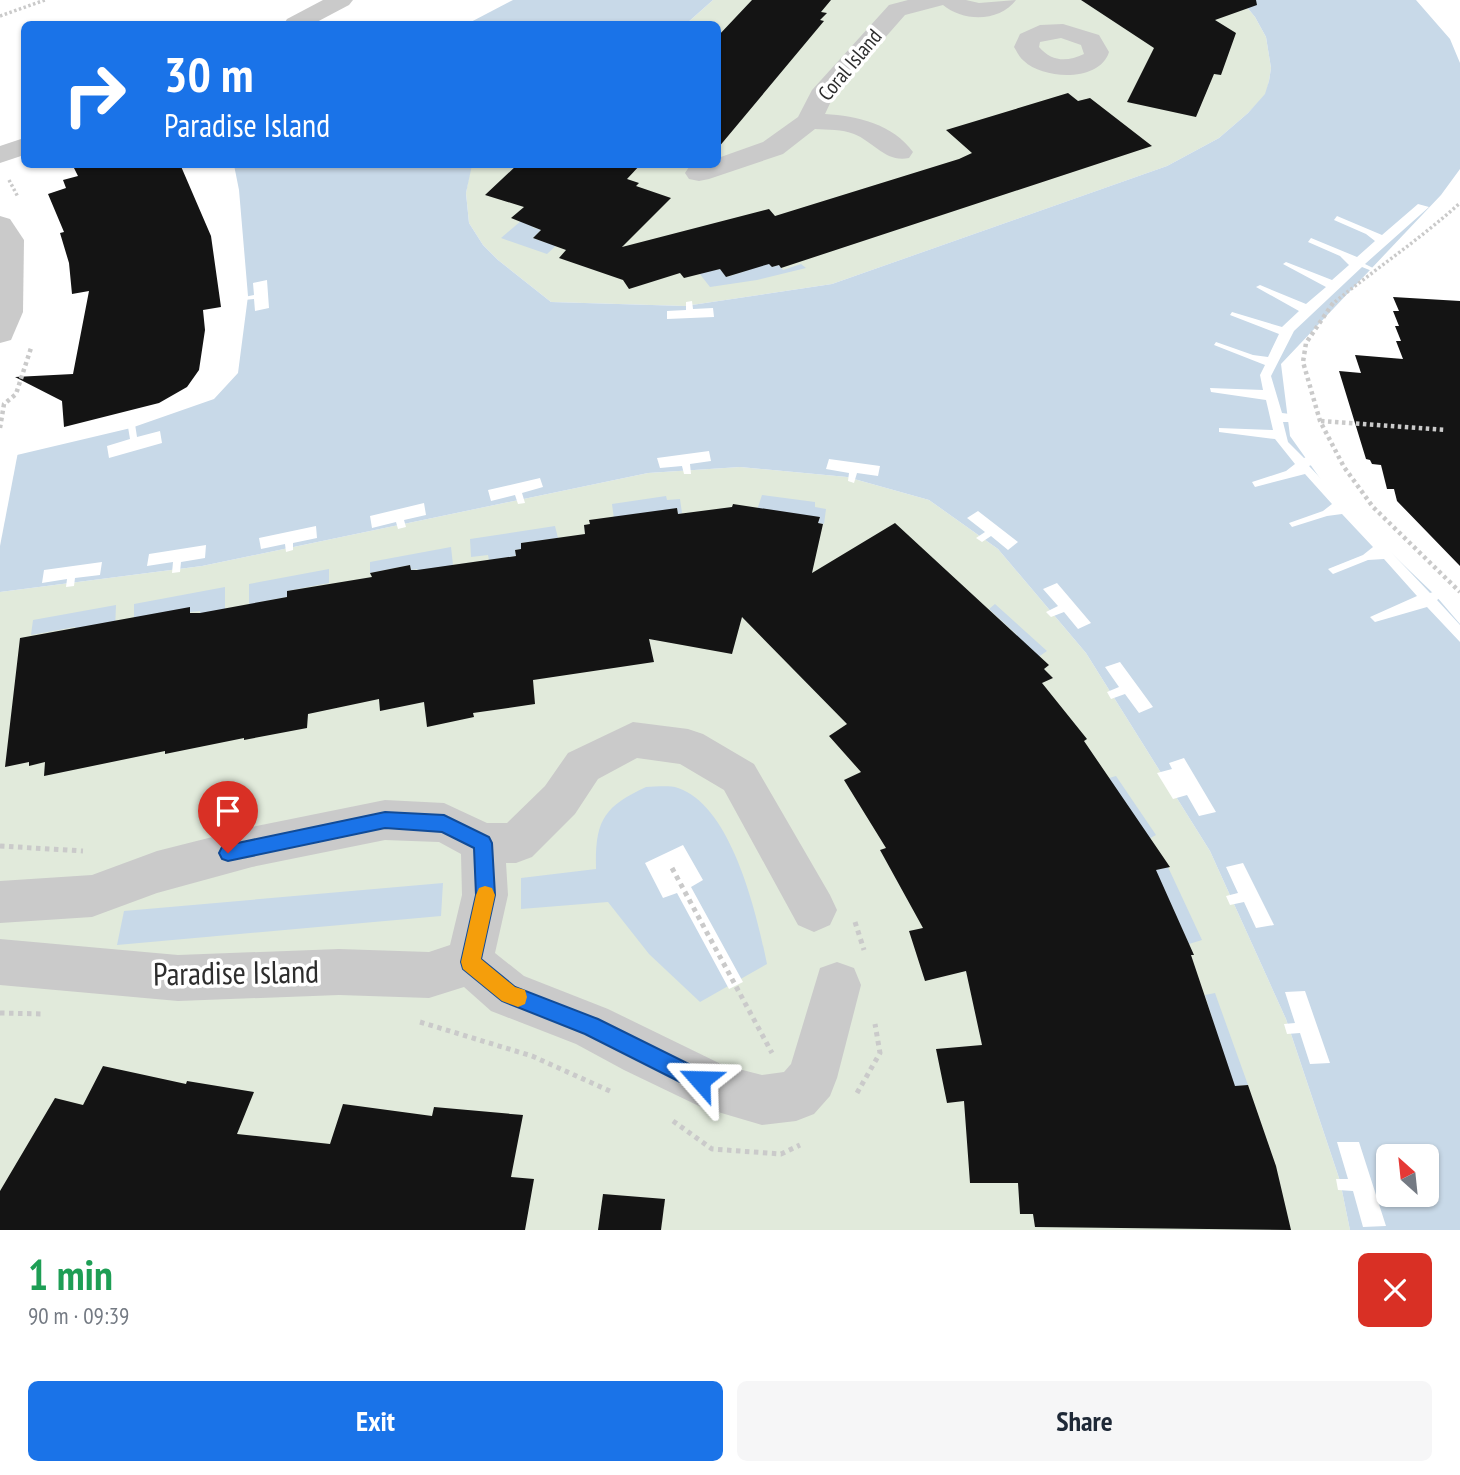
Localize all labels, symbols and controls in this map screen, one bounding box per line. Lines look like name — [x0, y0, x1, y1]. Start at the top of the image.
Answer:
street label: Coral Island — [812, 23, 887, 106]
text: 30 m — [164, 42, 253, 106]
icon: right — [49, 49, 140, 140]
text: Paradise Island — [164, 104, 330, 146]
pin — [198, 781, 258, 853]
icon: arrive — [209, 792, 247, 830]
street label: Paradise Island — [153, 950, 319, 994]
position arrow — [663, 1043, 737, 1117]
north arrow — [1376, 1144, 1438, 1208]
map controls — [1376, 1144, 1439, 1207]
text: 1 min — [28, 1247, 113, 1302]
button: close — [1358, 1253, 1432, 1327]
text: 90 m · 09:39 — [28, 1301, 129, 1330]
button: Exit — [28, 1381, 723, 1461]
button: Share — [737, 1381, 1432, 1461]

